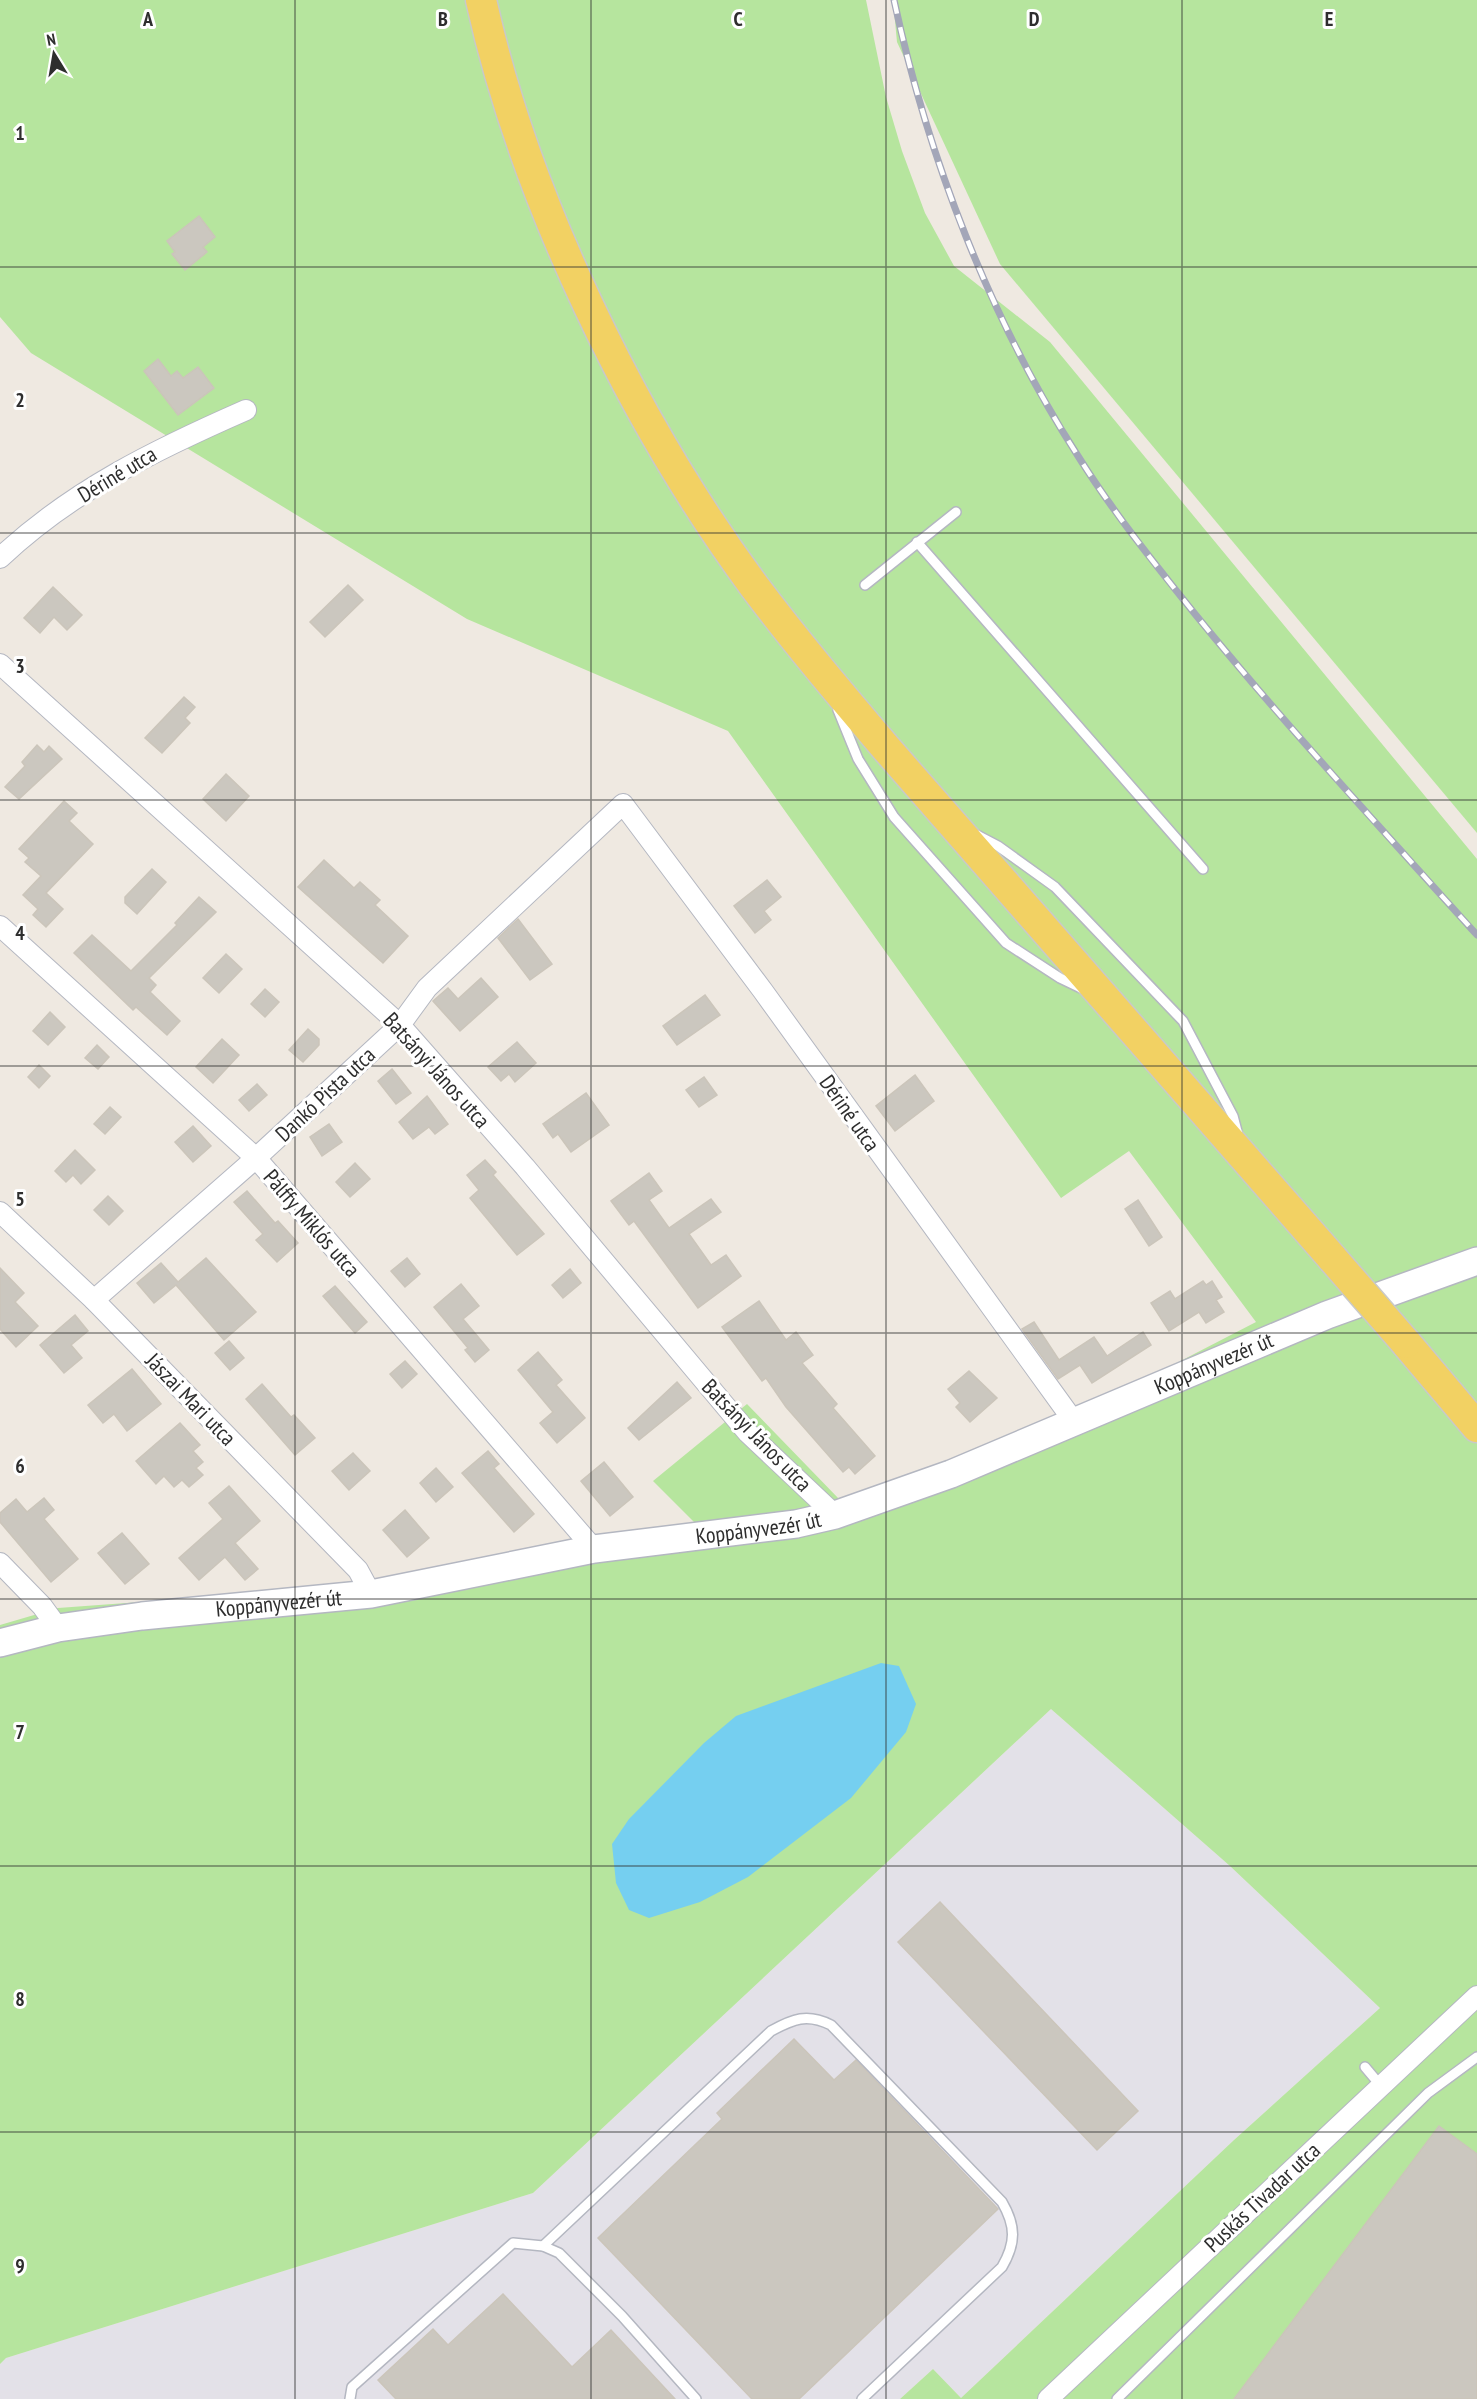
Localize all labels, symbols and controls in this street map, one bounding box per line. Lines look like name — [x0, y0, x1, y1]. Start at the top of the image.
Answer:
text: A — [142, 6, 154, 32]
text: B — [438, 6, 448, 32]
text: C — [733, 6, 743, 32]
text: D — [1029, 6, 1040, 32]
text: E — [1325, 6, 1333, 32]
north arrow — [24, 24, 84, 84]
text: N — [45, 29, 57, 50]
text: 1 — [15, 120, 25, 146]
text: 2 — [15, 387, 25, 413]
street label: Dériné utca — [73, 440, 161, 508]
text: 3 — [15, 653, 25, 679]
text: 4 — [15, 920, 25, 946]
street label: Batsányi János utca — [378, 1006, 496, 1134]
street label: Dankó Pista utca — [269, 1041, 381, 1147]
street label: Dériné utca — [814, 1069, 886, 1157]
street label: Pálffy Miklós utca — [258, 1163, 366, 1283]
text: 5 — [15, 1186, 25, 1212]
street label: Koppányvezér út — [1150, 1325, 1277, 1400]
street label: Jászai Mari utca — [139, 1346, 242, 1451]
street label: Batsányi János utca — [696, 1373, 818, 1497]
text: 6 — [15, 1453, 25, 1479]
street label: Koppányvezér út — [694, 1505, 824, 1550]
street label: Koppányvezér út — [214, 1583, 343, 1623]
text: 7 — [15, 1719, 25, 1745]
text: 8 — [15, 1986, 25, 2012]
street label: Puskás Tivadar utca — [1198, 2136, 1326, 2258]
text: 9 — [15, 2253, 25, 2279]

